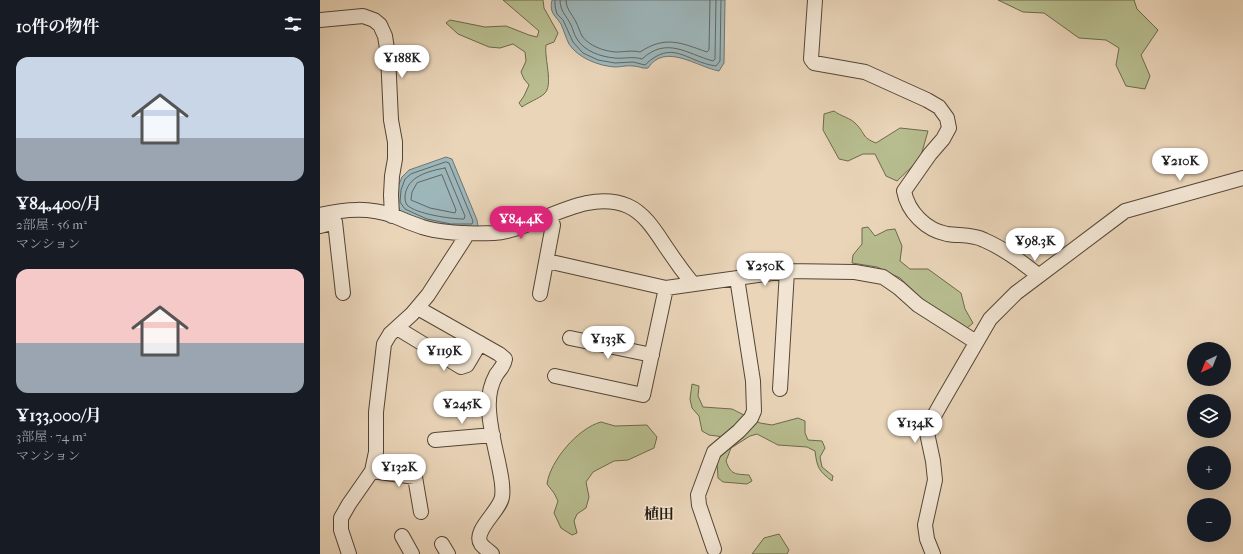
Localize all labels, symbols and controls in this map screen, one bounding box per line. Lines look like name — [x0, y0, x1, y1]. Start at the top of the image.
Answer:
icon: filters — [282, 13, 304, 35]
text: 10件の物件 — [16, 16, 99, 36]
pin: ¥188K — [374, 45, 430, 79]
text: ¥188K — [383, 50, 421, 65]
icon: home — [124, 83, 196, 155]
pin: ¥210K — [1152, 148, 1208, 182]
text: ¥210K — [1161, 153, 1199, 168]
text: ¥84,400/月 — [16, 193, 102, 213]
pin: ¥84.4K — [488, 206, 554, 240]
text: ¥84.4K — [499, 211, 543, 226]
text: 2部屋 · 56 m² — [16, 217, 87, 232]
pin: ¥98.3K — [1002, 228, 1068, 262]
text: ¥98.3K — [1015, 233, 1055, 248]
text: マンション — [16, 236, 80, 251]
pin: ¥250K — [737, 253, 793, 287]
text: ¥250K — [746, 258, 785, 273]
icon: home — [124, 295, 196, 367]
pin: ¥133K — [580, 326, 636, 360]
text: ¥133K — [591, 331, 625, 346]
pin: ¥119K — [416, 338, 472, 372]
north arrow — [1187, 342, 1231, 386]
map controls — [1187, 342, 1231, 542]
text: ¥119K — [426, 343, 462, 358]
pin: ¥245K — [434, 391, 490, 425]
button: layers — [1187, 394, 1231, 438]
text: ¥245K — [442, 396, 482, 411]
text: ¥133,000/月 — [16, 405, 102, 425]
pin: ¥134K — [887, 410, 943, 444]
text: ¥134K — [896, 415, 934, 430]
text: 3部屋 · 74 m² — [16, 429, 86, 444]
button: + — [1187, 446, 1231, 490]
text: マンション — [16, 448, 80, 463]
pin: ¥132K — [371, 454, 427, 488]
text: ¥132K — [381, 459, 417, 474]
button: − — [1187, 498, 1231, 542]
district label: 植田 — [644, 505, 674, 523]

